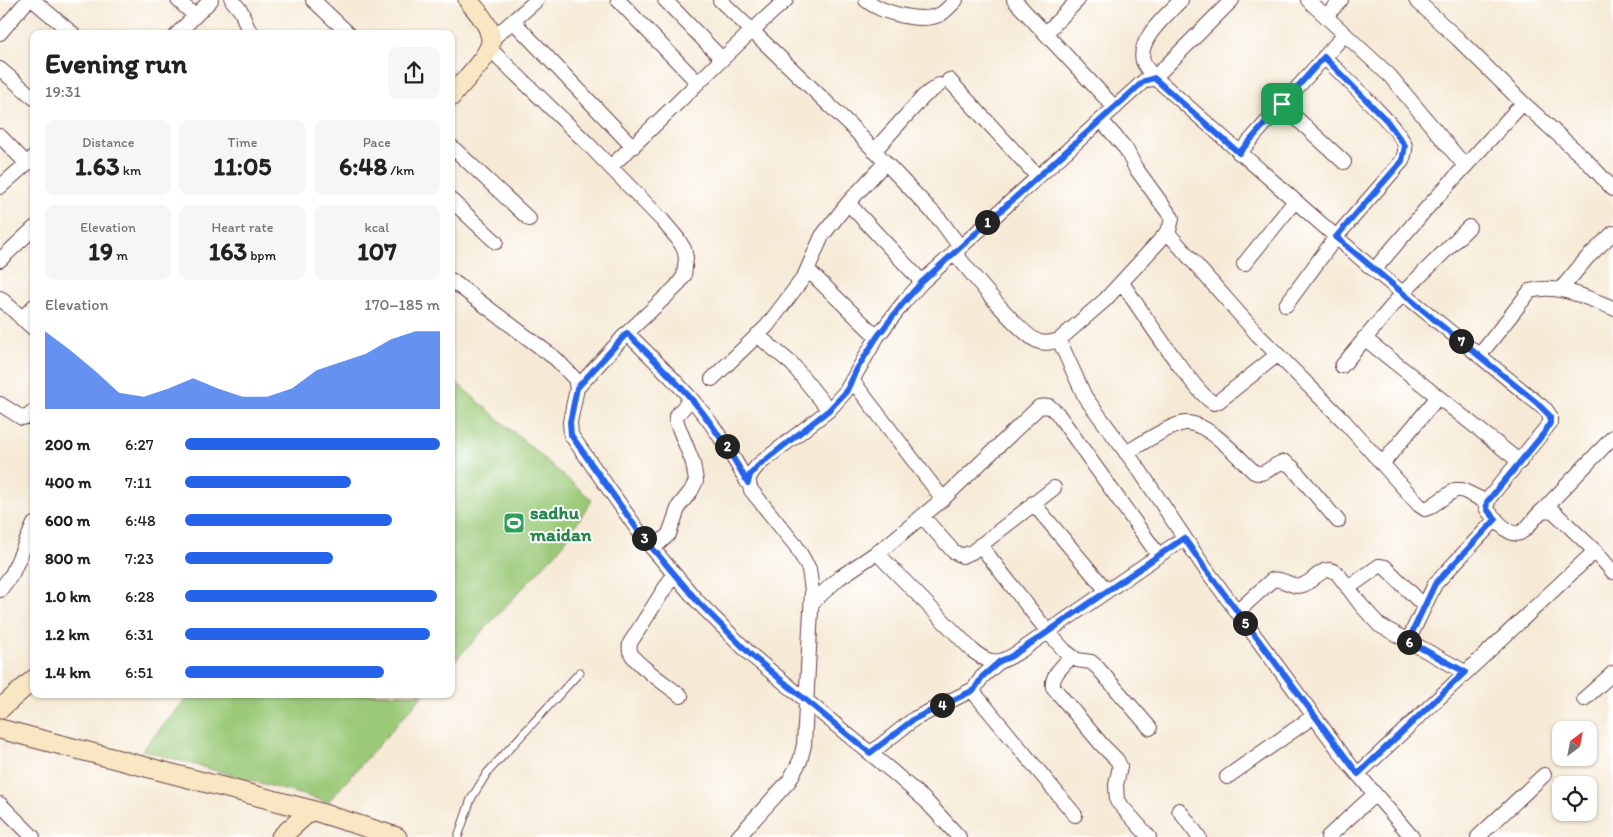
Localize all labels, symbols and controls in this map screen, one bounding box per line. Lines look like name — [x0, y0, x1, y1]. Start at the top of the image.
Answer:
text: Evening run — [45, 46, 187, 80]
button: share — [388, 47, 440, 99]
text: 19:31 — [45, 82, 81, 101]
pin — [1261, 83, 1303, 125]
icon: arrive — [1268, 90, 1296, 118]
text: Distance — [82, 134, 134, 151]
text: Time — [228, 134, 257, 151]
text: Pace — [363, 134, 391, 151]
text: 1.63 — [75, 151, 120, 181]
text: 11:05 — [214, 151, 271, 181]
text: 6:48 — [339, 151, 387, 181]
text: km — [120, 162, 141, 179]
text: /km — [387, 162, 415, 179]
pin: 1 — [974, 210, 1000, 234]
text: 1 — [984, 214, 991, 231]
text: Elevation — [80, 219, 136, 236]
text: Heart rate — [212, 219, 273, 236]
text: kcal — [364, 219, 389, 236]
text: 19 — [88, 236, 113, 266]
text: 163 — [209, 236, 247, 266]
text: 107 — [357, 236, 397, 266]
text: m — [113, 247, 128, 264]
text: bpm — [247, 247, 276, 264]
text: Elevation — [45, 295, 109, 314]
text: 170–185 m — [364, 295, 440, 314]
pin: 7 — [1448, 328, 1474, 354]
text: 7 — [1458, 333, 1465, 350]
pin: 2 — [714, 434, 740, 458]
text: 200 m — [45, 435, 90, 454]
text: 6:27 — [125, 435, 154, 454]
text: 2 — [724, 438, 731, 455]
text: 400 m — [45, 473, 91, 492]
text: 7:11 — [125, 473, 152, 492]
place label: sadhu maidan — [529, 501, 592, 546]
text: 600 m — [45, 511, 90, 530]
text: 6:48 — [125, 511, 156, 530]
sports icon: sadhu maidan — [502, 511, 526, 535]
pin: 3 — [632, 526, 656, 550]
text: 3 — [641, 530, 648, 547]
text: 800 m — [45, 549, 91, 568]
text: 7:23 — [125, 549, 154, 568]
text: 1.0 km — [45, 587, 91, 606]
text: 6:28 — [125, 587, 155, 606]
pin: 5 — [1232, 610, 1258, 636]
text: 5 — [1242, 615, 1249, 632]
text: 1.2 km — [45, 625, 90, 644]
text: 6:31 — [125, 625, 154, 644]
pin: 6 — [1396, 630, 1422, 654]
text: 6 — [1406, 634, 1413, 651]
text: 1.4 km — [45, 663, 91, 682]
text: 6:51 — [125, 663, 153, 682]
pin: 4 — [930, 692, 954, 718]
text: 4 — [938, 697, 947, 714]
north arrow — [1552, 721, 1598, 766]
map controls — [1552, 721, 1597, 821]
button: locate — [1552, 776, 1597, 821]

